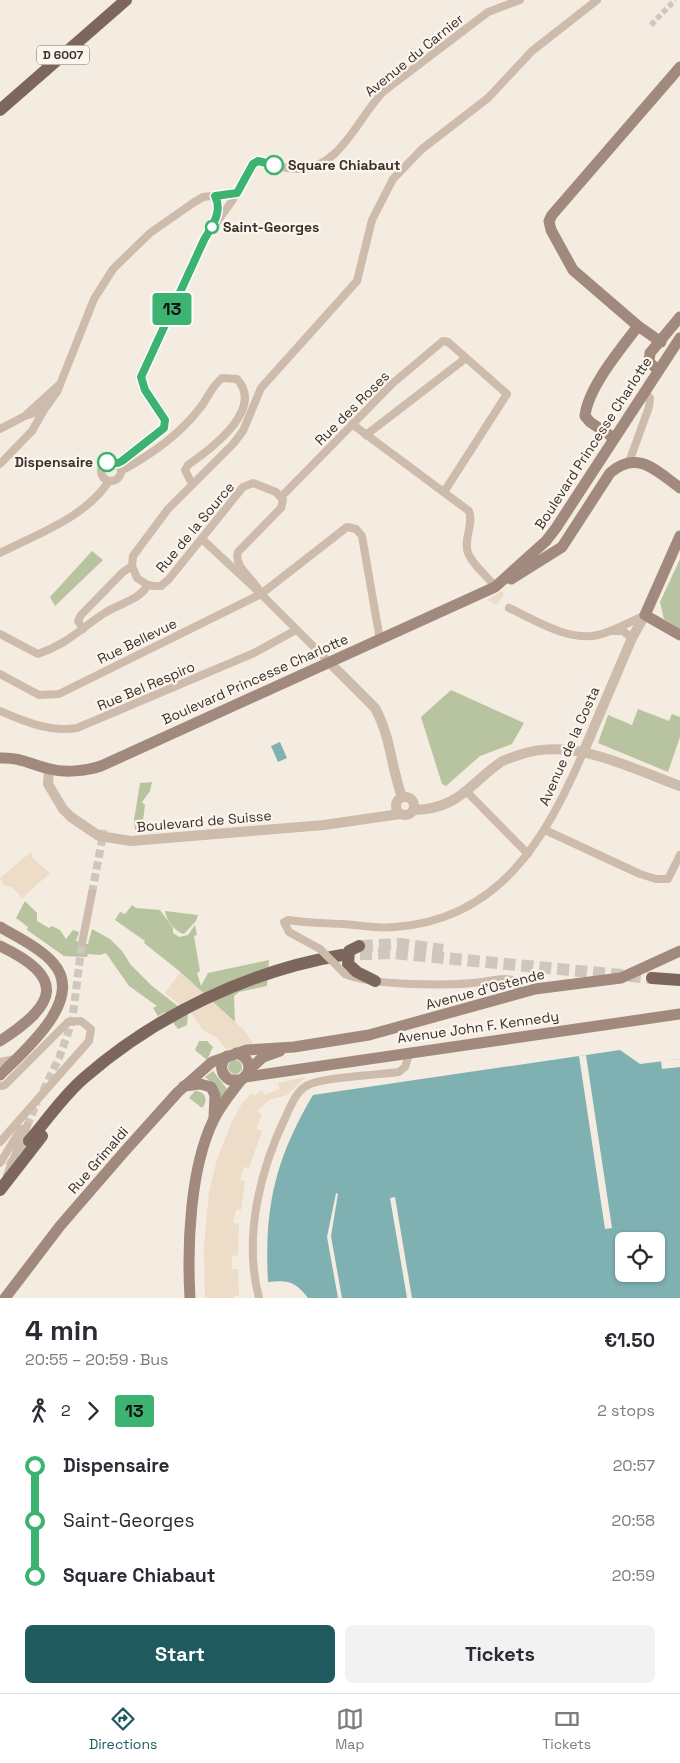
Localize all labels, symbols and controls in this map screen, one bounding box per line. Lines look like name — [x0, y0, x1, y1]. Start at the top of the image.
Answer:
street label: Avenue du Carnier — [361, 10, 467, 100]
road number: D 6007 — [37, 46, 89, 64]
marker: Square Chiabaut — [264, 155, 284, 175]
place label: Square Chiabaut — [288, 156, 400, 174]
place label: Saint-Georges — [223, 218, 319, 236]
marker: Saint-Georges — [205, 220, 219, 234]
line badge: 13 — [150, 293, 194, 325]
text: 13 — [162, 297, 182, 320]
street label: Boulevard Princesse Charlotte — [530, 353, 656, 533]
street label: Rue des Roses — [311, 367, 393, 449]
marker: Dispensaire — [97, 452, 117, 472]
place label: Dispensaire — [15, 453, 93, 471]
street label: Rue de la Source — [152, 478, 238, 576]
street label: Rue Bellevue — [94, 614, 180, 668]
street label: Boulevard Princesse Charlotte — [159, 630, 351, 728]
street label: Rue Bel Respiro — [94, 657, 198, 715]
street label: Avenue de la Costa — [535, 684, 603, 808]
street label: Boulevard de Suisse — [136, 806, 272, 836]
street label: Avenue d'Ostende — [424, 964, 546, 1014]
street label: Avenue John F. Kennedy — [396, 1007, 560, 1047]
street label: Rue Grimaldi — [64, 1123, 132, 1197]
map controls — [615, 1232, 665, 1282]
button: locate — [615, 1232, 665, 1282]
text: 4 min — [25, 1312, 99, 1348]
text: €1.50 — [604, 1328, 655, 1353]
text: 20:55 – 20:59 · Bus — [25, 1349, 168, 1370]
icon: walk — [25, 1397, 53, 1425]
icon: forward — [79, 1397, 107, 1425]
text: 13 — [125, 1399, 144, 1422]
text: 2 — [61, 1400, 71, 1421]
text: 2 stops — [597, 1400, 655, 1421]
text: Dispensaire — [63, 1453, 170, 1478]
text: 20:57 — [613, 1455, 655, 1476]
text: Saint-Georges — [63, 1508, 195, 1533]
text: 20:58 — [611, 1510, 655, 1531]
text: Square Chiabaut — [63, 1563, 215, 1588]
text: 20:59 — [612, 1565, 655, 1586]
button: Start — [25, 1625, 335, 1683]
button: Tickets — [345, 1625, 655, 1683]
tab: Directions — [89, 1705, 157, 1753]
tab: Map — [335, 1705, 364, 1753]
tab: Tickets — [542, 1705, 591, 1753]

